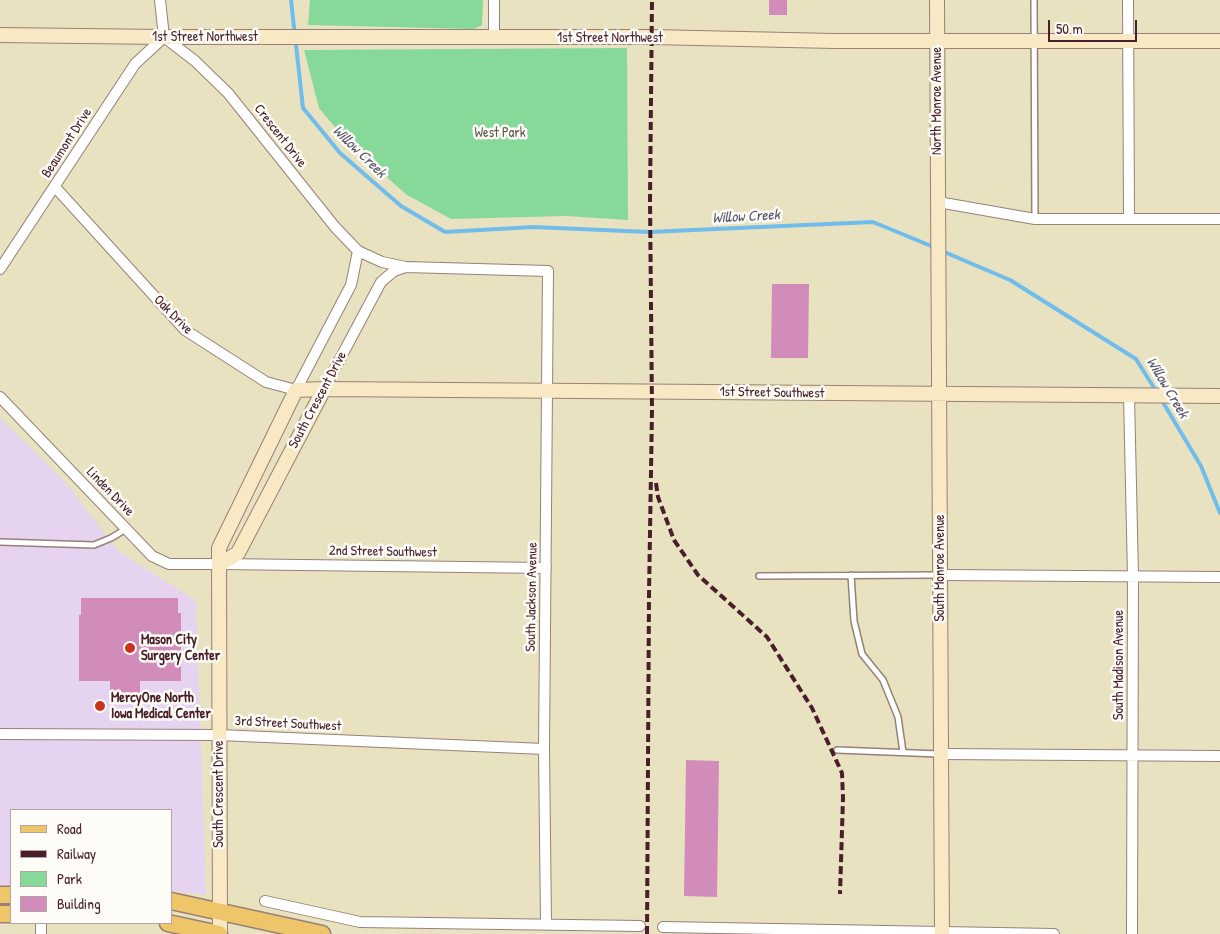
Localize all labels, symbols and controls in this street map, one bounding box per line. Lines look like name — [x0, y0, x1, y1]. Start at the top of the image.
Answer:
scale bar — [1050, 10, 1139, 42]
text: 50 m — [1056, 18, 1083, 39]
street label: 1st Street Northwest — [152, 29, 258, 45]
street label: 1st Street Northwest — [557, 30, 663, 46]
street label: North Monroe Avenue — [929, 47, 945, 155]
street label: Crescent Drive — [250, 101, 310, 171]
street label: Beaumont Drive — [38, 105, 96, 181]
water label: Willow Creek — [328, 122, 390, 182]
park label: West Park — [474, 125, 526, 141]
water label: Willow Creek — [712, 206, 780, 228]
street label: Oak Drive — [150, 292, 196, 338]
street label: South Crescent Drive — [285, 349, 351, 451]
water label: Willow Creek — [1142, 354, 1192, 422]
street label: 1st Street Southwest — [719, 384, 825, 402]
street label: Linden Drive — [83, 464, 137, 520]
street label: South Monroe Avenue — [932, 514, 948, 622]
street label: South Jackson Avenue — [523, 542, 541, 652]
street label: 2nd Street Southwest — [329, 543, 437, 561]
street label: South Madison Avenue — [1111, 610, 1127, 720]
place label: Mason City Surgery Center — [141, 632, 220, 664]
marker: Mason City Surgery Center — [123, 641, 137, 655]
place label: MercyOne North Iowa Medical Center — [111, 690, 211, 722]
marker: MercyOne North Iowa Medical Center — [93, 699, 107, 713]
street label: 3rd Street Southwest — [234, 713, 342, 735]
street label: South Crescent Drive — [211, 740, 227, 848]
legend — [10, 809, 172, 924]
text: Road — [57, 818, 82, 839]
text: Railway — [57, 843, 96, 864]
text: Park — [57, 868, 82, 889]
text: Building — [57, 893, 101, 914]

